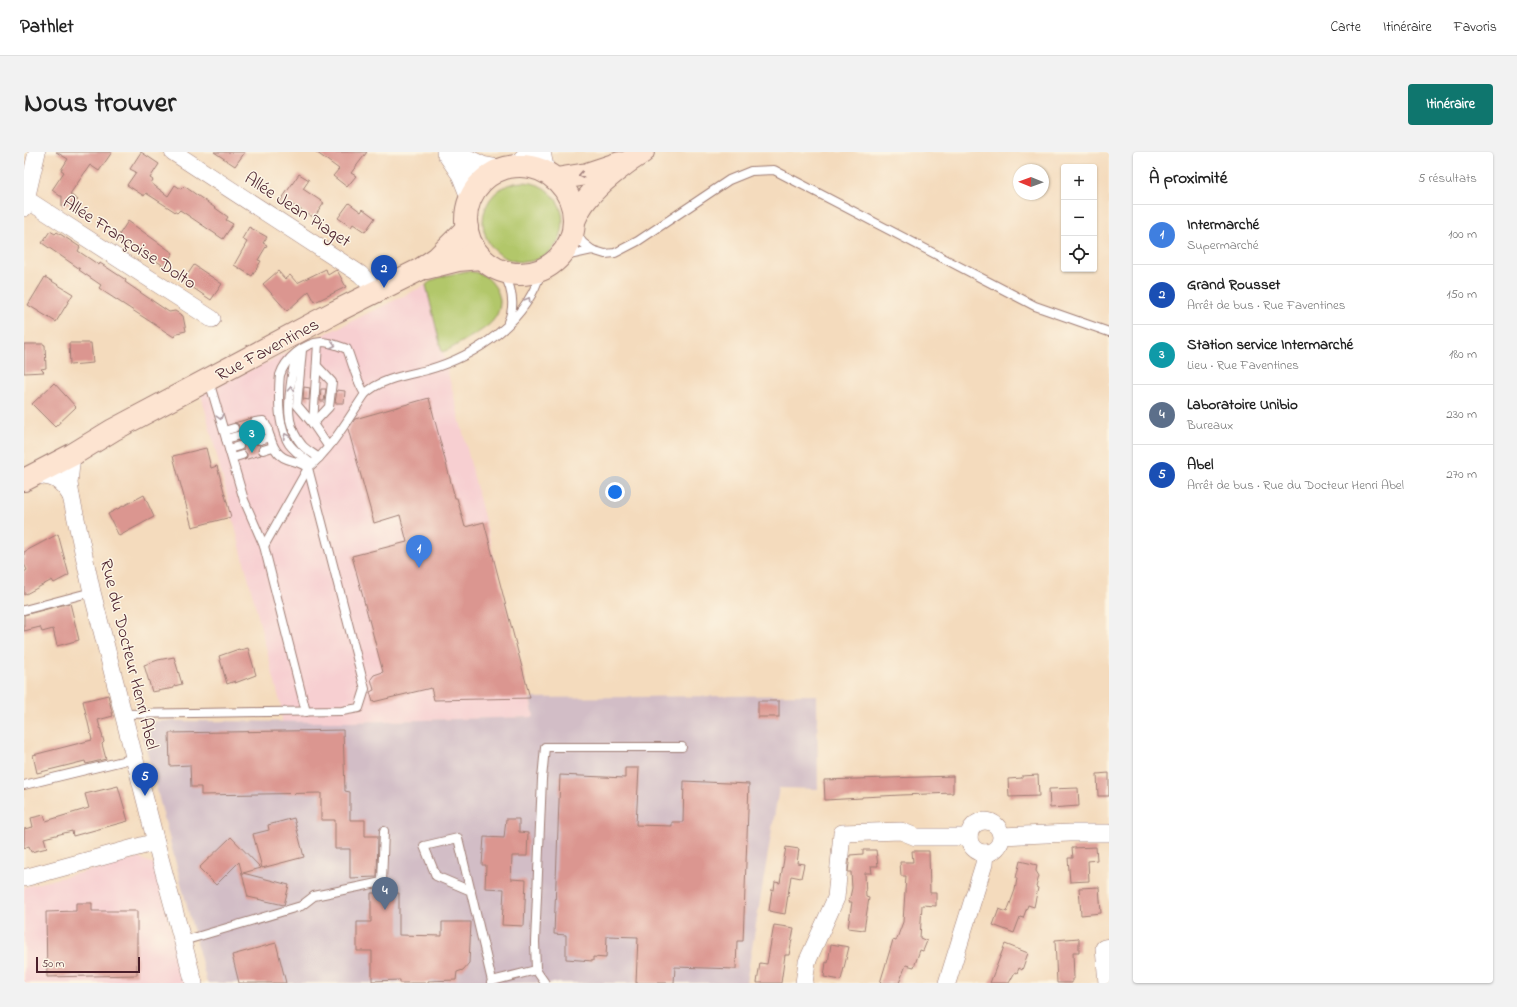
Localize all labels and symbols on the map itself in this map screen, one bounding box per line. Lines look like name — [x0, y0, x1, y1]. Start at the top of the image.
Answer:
north arrow — [1013, 164, 1049, 200]
street label: Allée Jean Piaget — [238, 166, 355, 256]
one-way arrow — [578, 170, 584, 179]
street label: Allée Françoise Dolto — [57, 191, 201, 297]
pin: 2 — [371, 255, 397, 288]
one-way arrow — [523, 298, 531, 305]
street label: Rue Faventines — [212, 313, 324, 389]
one-way arrow — [330, 340, 336, 348]
one-way arrow — [286, 386, 295, 392]
one-way arrow — [215, 413, 224, 420]
pin: 3 — [239, 420, 265, 453]
one-way arrow — [283, 433, 291, 440]
your location — [605, 482, 625, 502]
pin: 1 — [406, 535, 432, 568]
street label: Rue du Docteur Henri Abel — [92, 557, 164, 752]
pin: 5 — [132, 763, 158, 796]
pin: 4 — [372, 877, 398, 910]
scale bar — [36, 955, 140, 974]

